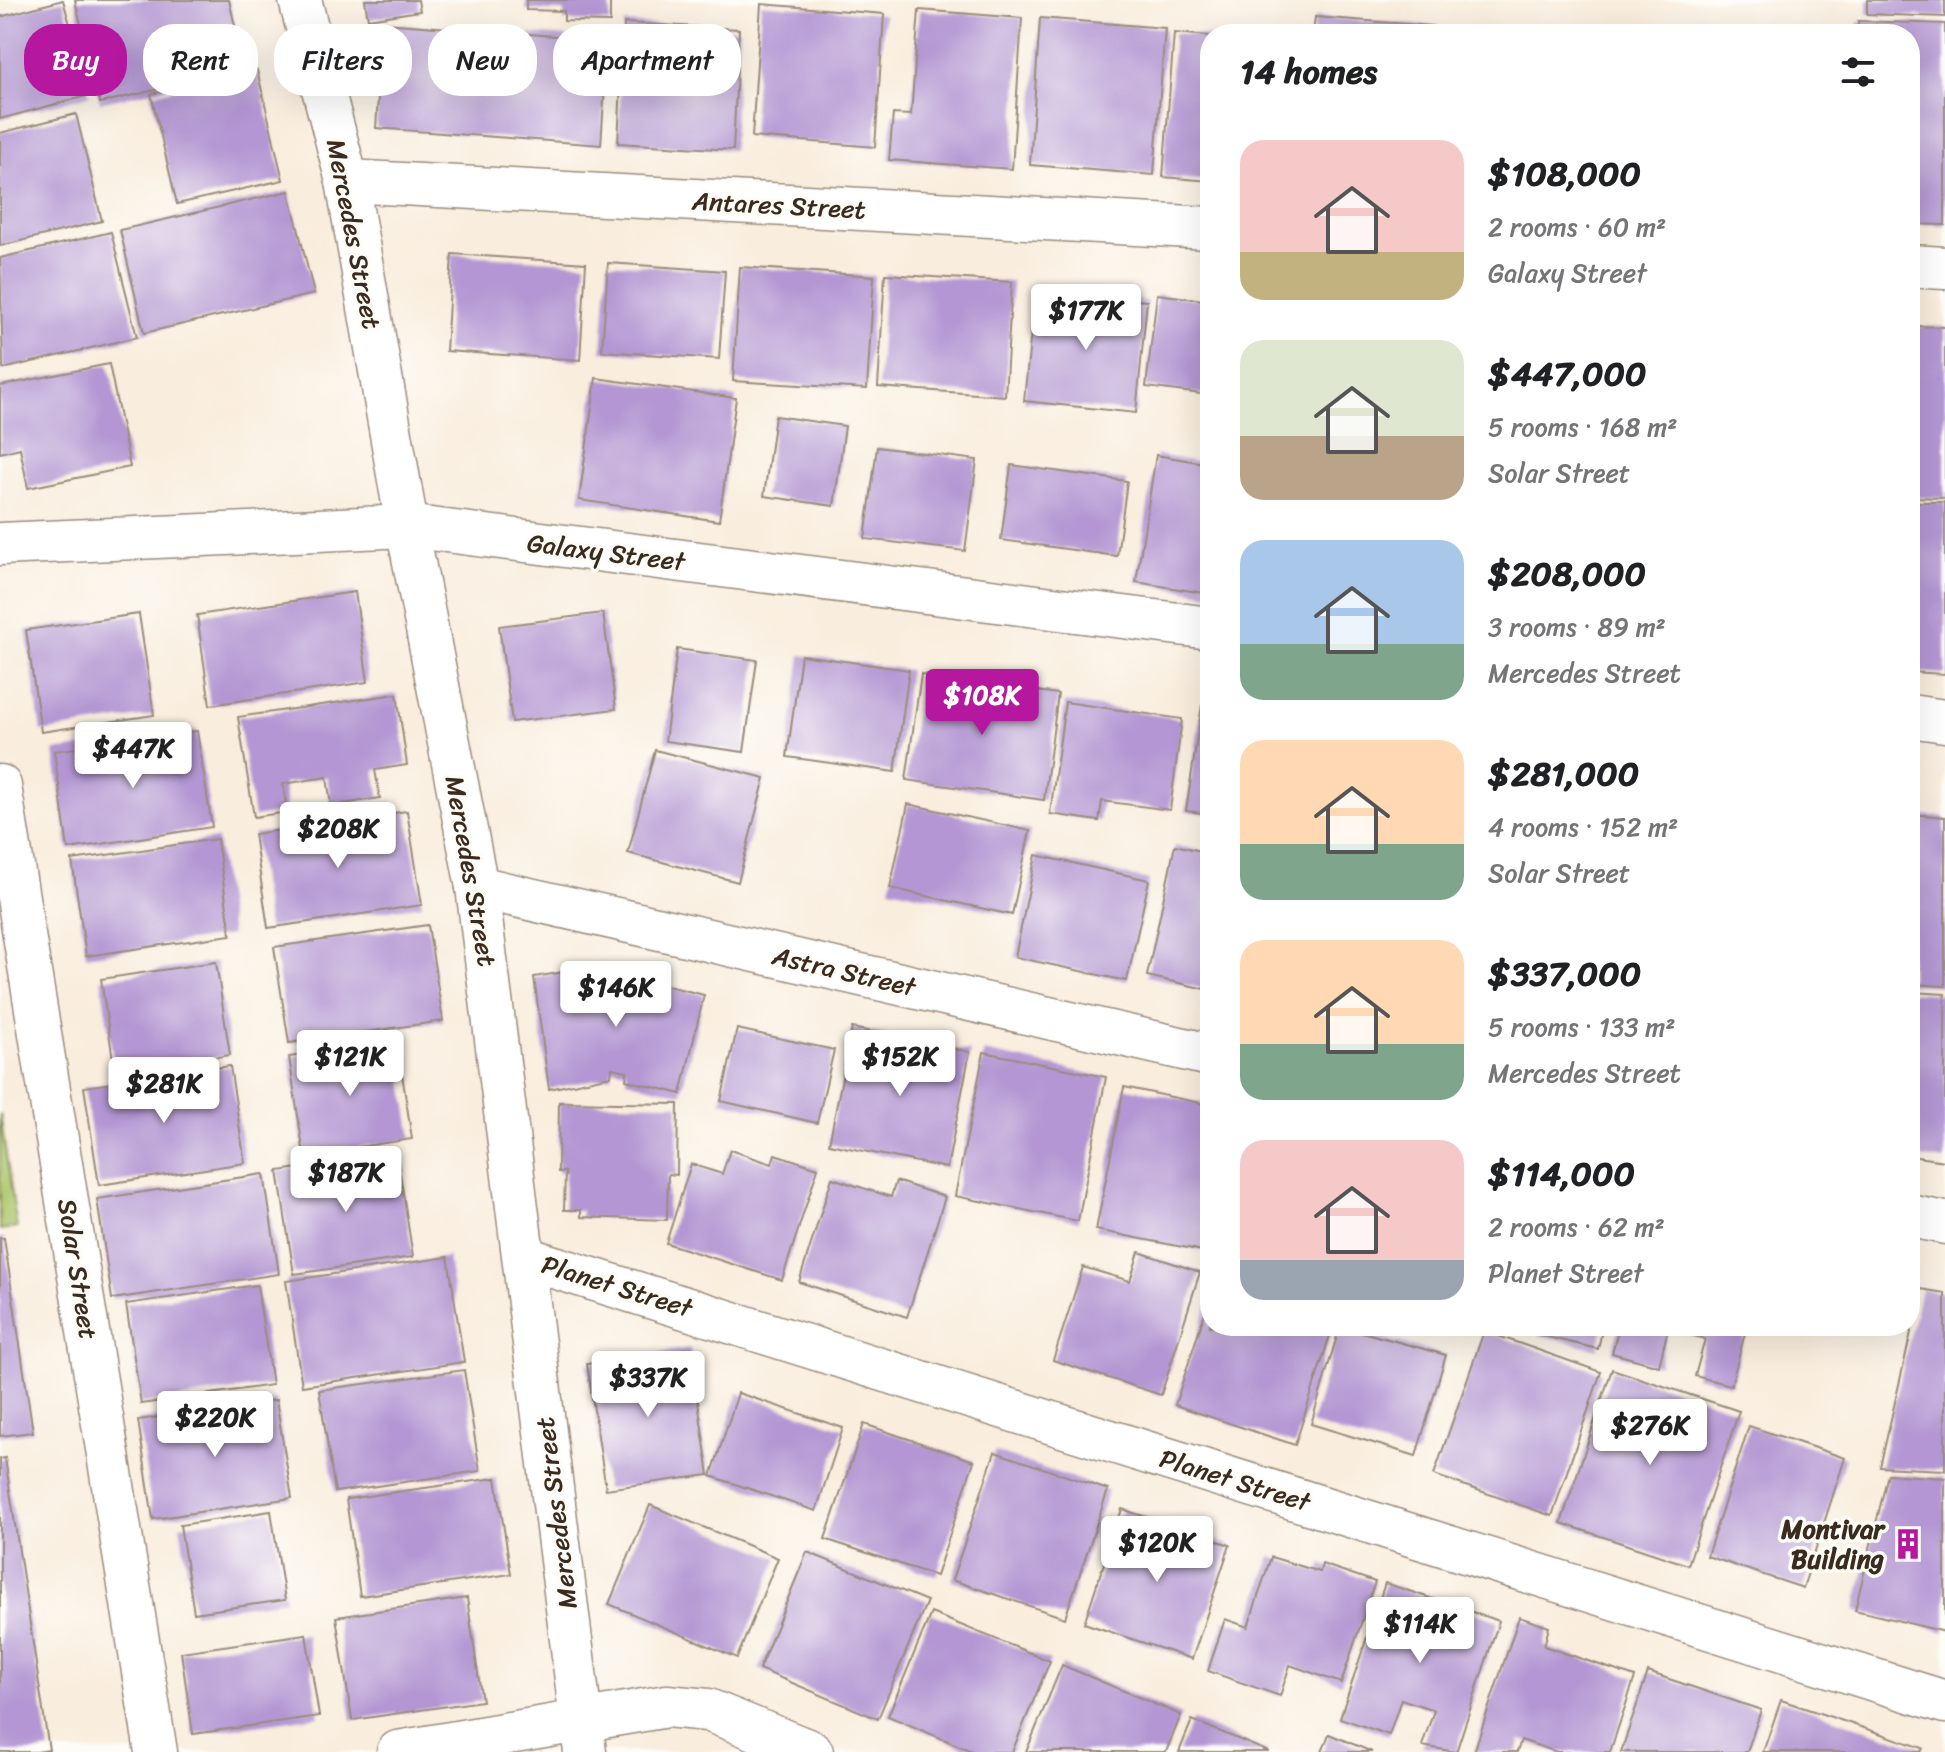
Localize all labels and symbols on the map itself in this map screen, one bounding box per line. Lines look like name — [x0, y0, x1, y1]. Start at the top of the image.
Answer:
street label: Mercedes Street — [313, 135, 395, 333]
street label: Antares Street — [690, 177, 867, 233]
pin: $177K — [1030, 284, 1142, 352]
street label: Galaxy Street — [524, 520, 689, 585]
pin: $108K — [926, 669, 1038, 737]
pin: $447K — [77, 722, 189, 790]
street label: Mercedes Street — [432, 772, 510, 970]
pin: $208K — [282, 802, 394, 870]
street label: Astra Street — [767, 932, 922, 1010]
pin: $146K — [560, 961, 672, 1029]
pin: $121K — [294, 1030, 406, 1098]
pin: $152K — [844, 1030, 956, 1098]
pin: $281K — [108, 1057, 220, 1125]
pin: $187K — [290, 1146, 402, 1214]
street label: Solar Street — [44, 1195, 112, 1343]
street label: Planet Street — [536, 1241, 700, 1331]
pin: $337K — [592, 1351, 704, 1419]
pin: $220K — [159, 1391, 271, 1459]
pin: $276K — [1594, 1399, 1706, 1467]
street label: Mercedes Street — [521, 1414, 591, 1612]
street label: Planet Street — [1154, 1435, 1318, 1525]
place label: Montivar Building — [1780, 1506, 1886, 1582]
pin: $120K — [1101, 1516, 1213, 1584]
building icon: Montivar Building — [1891, 1527, 1925, 1561]
pin: $114K — [1364, 1597, 1476, 1665]

